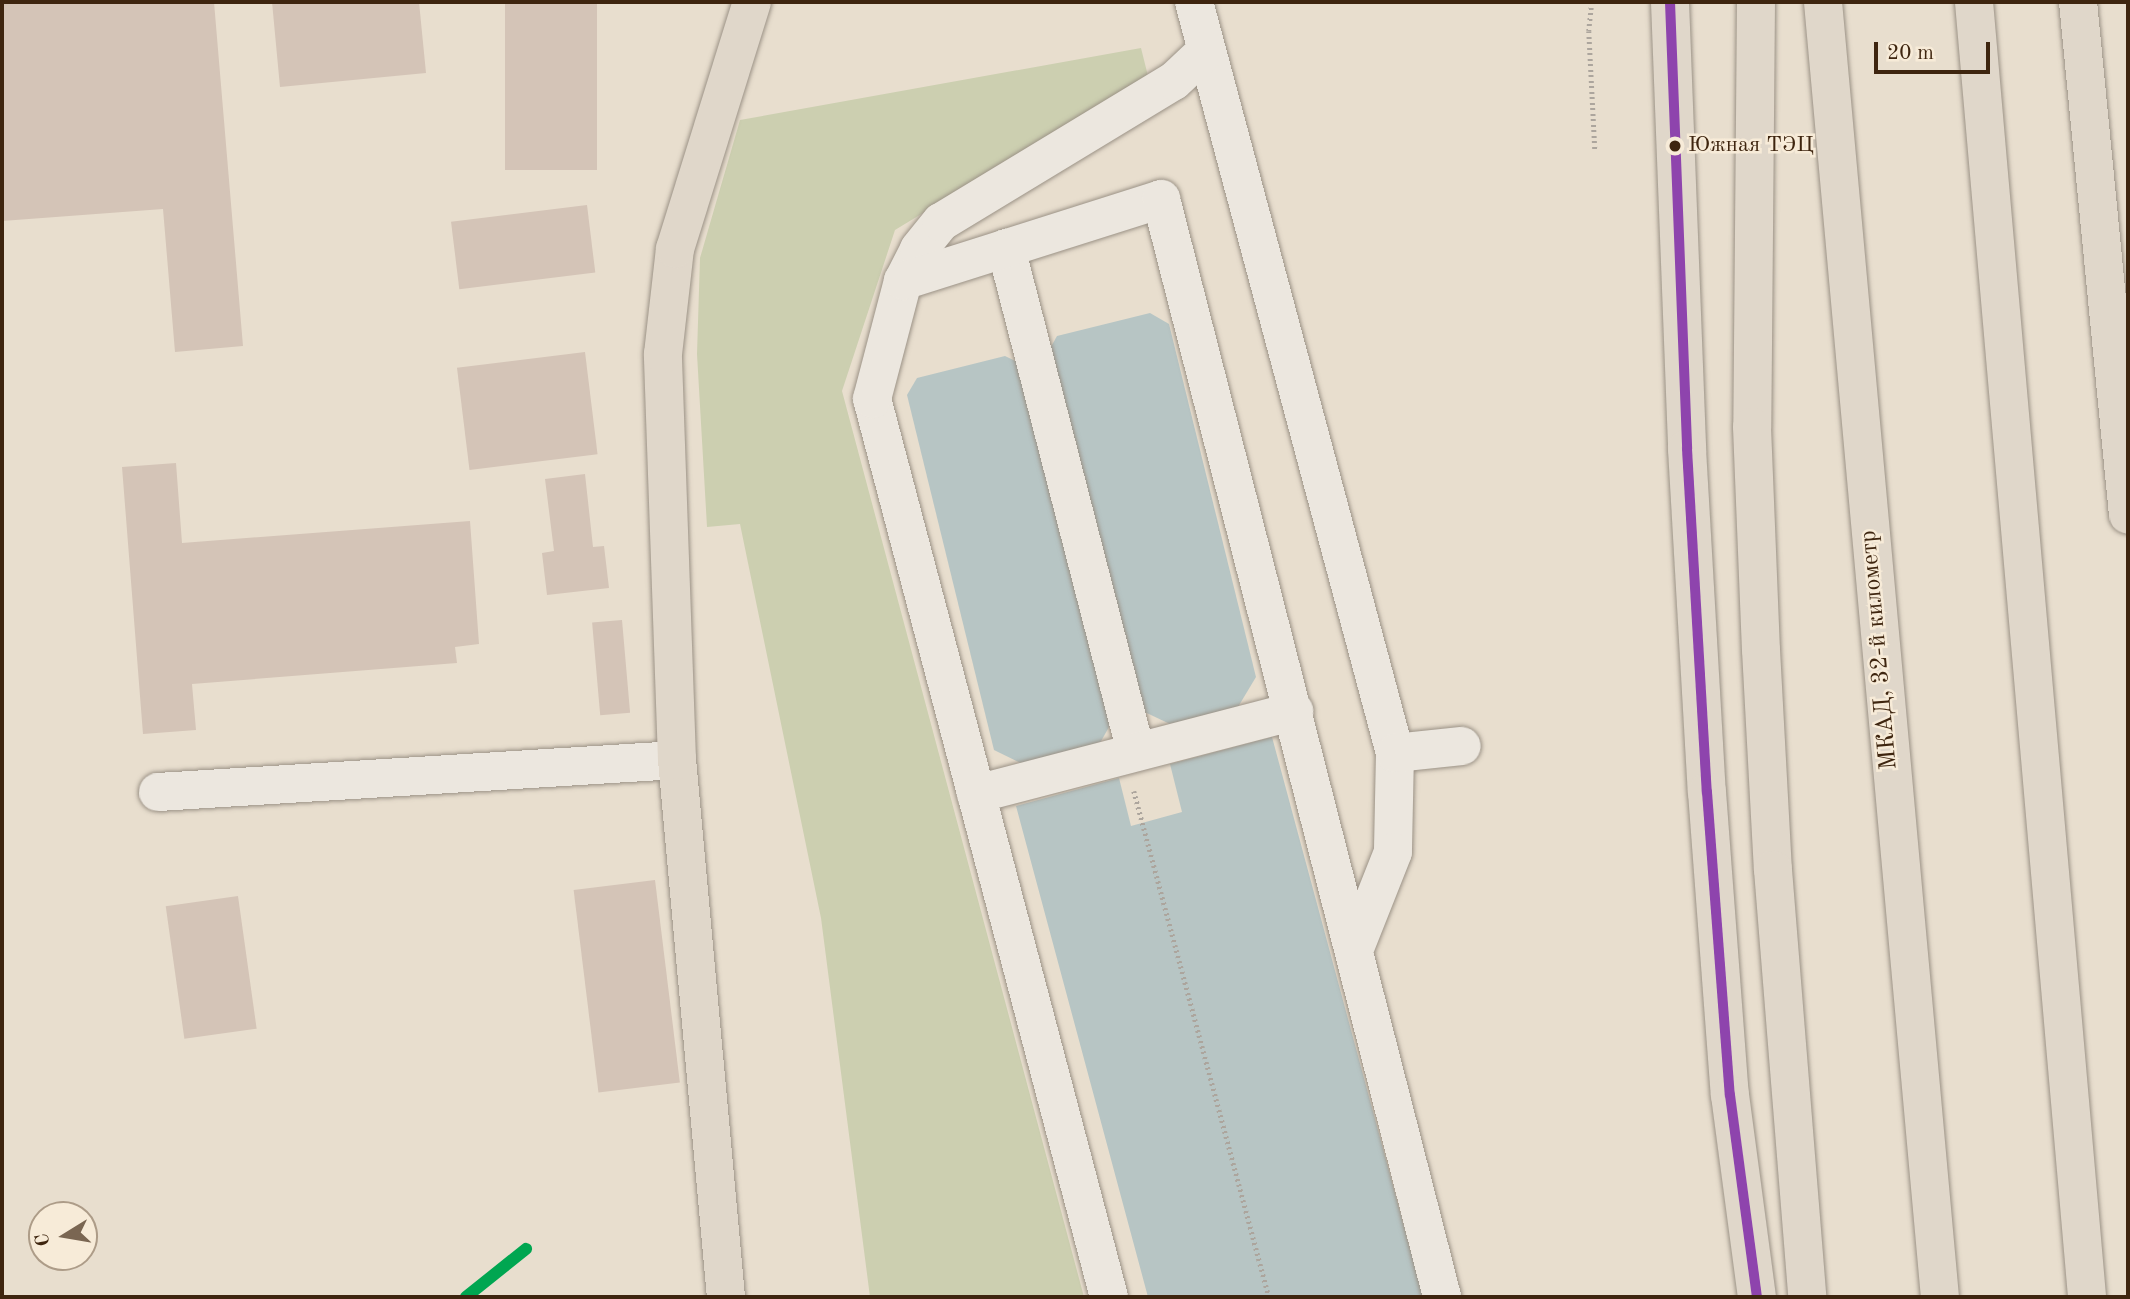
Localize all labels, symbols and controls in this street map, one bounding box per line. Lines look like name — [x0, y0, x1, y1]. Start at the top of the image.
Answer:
scale bar — [1878, 28, 1994, 72]
text: 20 m — [1887, 43, 1934, 64]
place label: Южная ТЭЦ — [1688, 133, 1814, 159]
marker: Южная ТЭЦ — [1668, 139, 1682, 153]
street label: МКАД, 32-й километр — [1855, 529, 1905, 771]
north arrow — [28, 1201, 98, 1271]
text: С — [33, 1232, 54, 1248]

